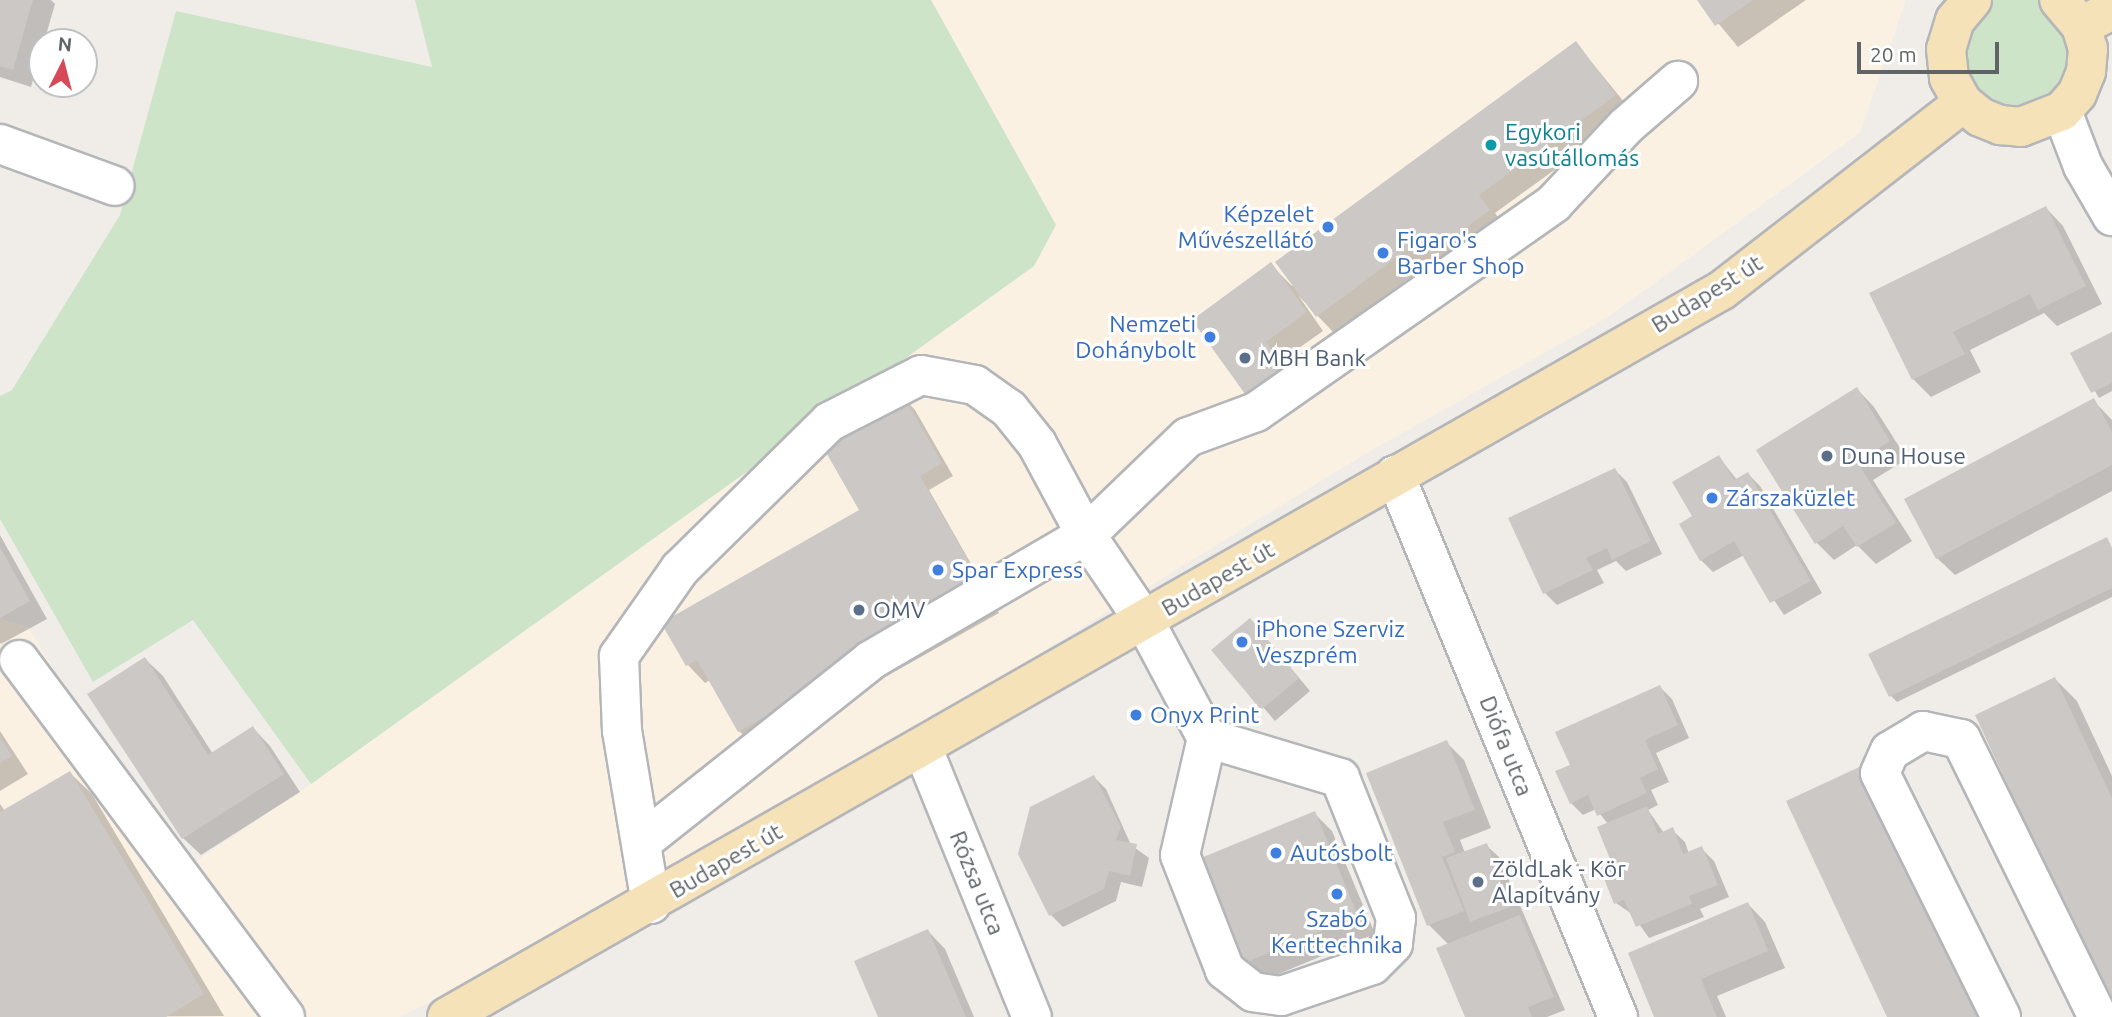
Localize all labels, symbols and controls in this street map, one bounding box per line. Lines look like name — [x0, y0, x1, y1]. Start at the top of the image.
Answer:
north arrow — [28, 28, 98, 98]
scale bar — [1860, 28, 2002, 72]
text: N — [57, 32, 73, 56]
text: 20 m — [1870, 42, 1917, 66]
place label: Egykori vasútállomás — [1505, 118, 1639, 172]
marker: Egykori vasútállomás — [1483, 137, 1499, 153]
place label: Képzelet Művészellátó — [1178, 200, 1314, 254]
marker: Képzelet Művészellátó — [1320, 219, 1336, 235]
place label: Figaro's Barber Shop — [1397, 226, 1524, 280]
marker: Figaro's Barber Shop — [1375, 245, 1391, 261]
street label: Budapest út — [1646, 249, 1768, 339]
place label: Nemzeti Dohánybolt — [1075, 310, 1196, 364]
marker: Nemzeti Dohánybolt — [1202, 329, 1218, 345]
place label: MBH Bank — [1259, 344, 1366, 372]
marker: MBH Bank — [1237, 350, 1253, 366]
place label: Duna House — [1841, 442, 1966, 470]
marker: Duna House — [1819, 448, 1835, 464]
place label: Zárszaküzlet — [1726, 484, 1855, 512]
marker: Zárszaküzlet — [1704, 490, 1720, 506]
street label: Budapest út — [1157, 536, 1279, 622]
place label: Spar Express — [952, 556, 1083, 584]
marker: Spar Express — [930, 562, 946, 578]
place label: OMV — [873, 596, 925, 624]
marker: OMV — [851, 602, 867, 618]
place label: iPhone Szerviz Veszprém — [1256, 615, 1405, 669]
marker: iPhone Szerviz Veszprém — [1234, 634, 1250, 650]
street label: Diófa utca — [1473, 692, 1539, 800]
place label: Onyx Print — [1150, 701, 1259, 729]
marker: Onyx Print — [1128, 707, 1144, 723]
street label: Budapest út — [665, 818, 787, 904]
street label: Rózsa utca — [944, 827, 1010, 939]
place label: Autósbolt — [1290, 839, 1392, 867]
marker: Autósbolt — [1268, 845, 1284, 861]
place label: ZöldLak - Kör Alapítvány — [1492, 855, 1626, 909]
marker: ZöldLak - Kör Alapítvány — [1470, 874, 1486, 890]
marker: Szabó Kerttechnika — [1329, 886, 1345, 902]
place label: Szabó Kerttechnika — [1271, 905, 1403, 959]

